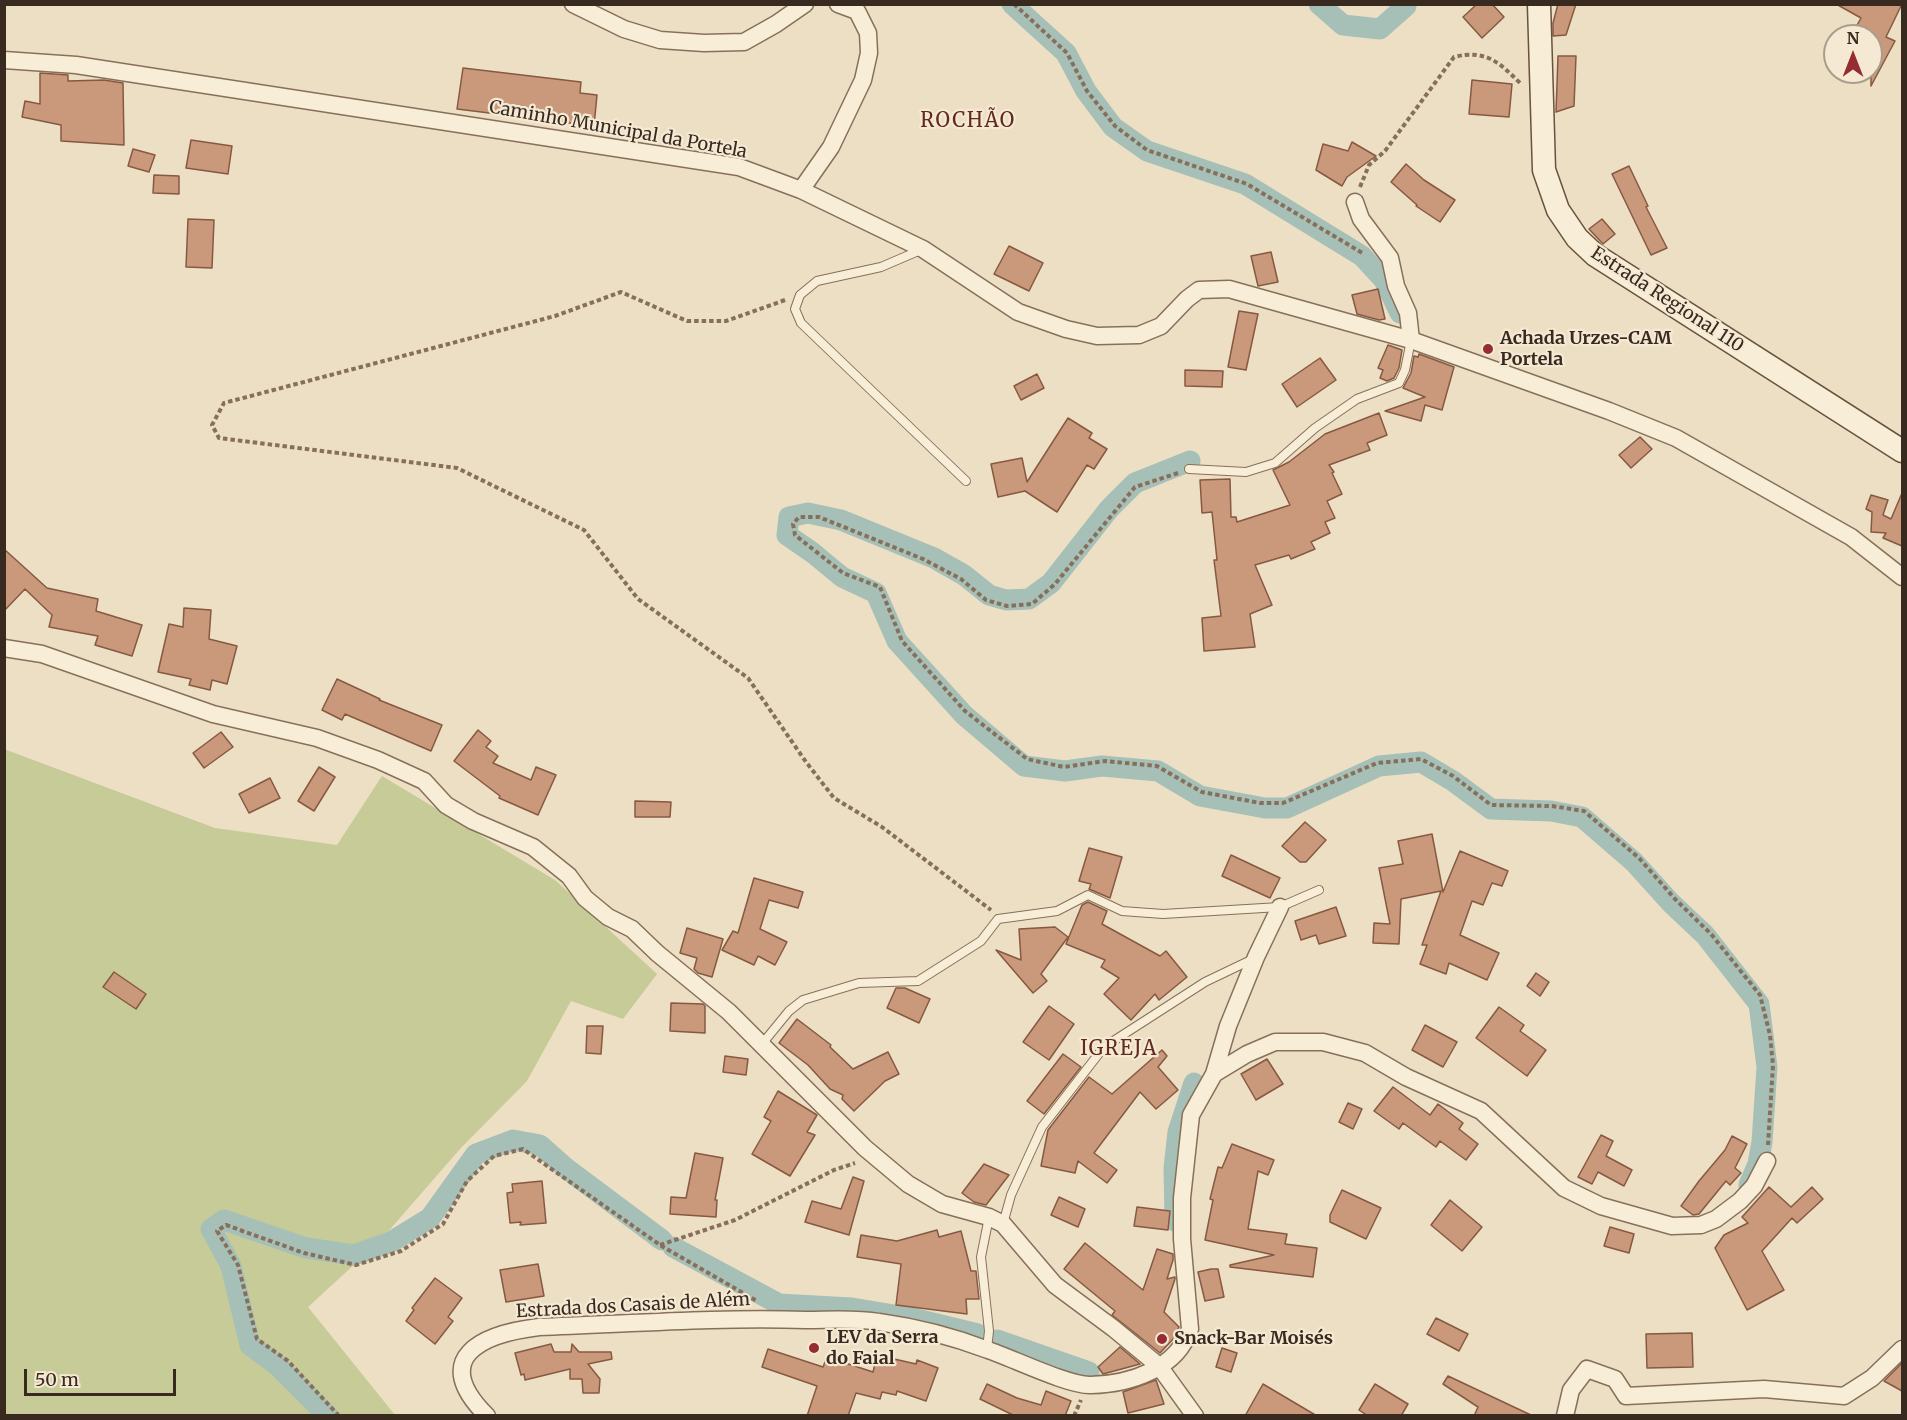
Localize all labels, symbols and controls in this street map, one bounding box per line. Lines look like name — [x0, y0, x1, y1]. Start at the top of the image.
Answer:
north arrow — [1823, 24, 1883, 84]
text: N — [1847, 28, 1859, 48]
street label: Caminho Municipal da Portela — [487, 97, 749, 163]
district label: ROCHÃO — [920, 109, 1016, 133]
street label: Estrada Regional 110 — [1587, 243, 1747, 357]
place label: Achada Urzes-CAM Portela — [1500, 328, 1672, 370]
marker: Achada Urzes-CAM Portela — [1481, 342, 1495, 356]
district label: IGREJA — [1080, 1037, 1158, 1061]
street label: Estrada dos Casais de Além — [515, 1289, 751, 1323]
place label: LEV da Serra do Faial — [826, 1327, 939, 1370]
place label: Snack-Bar Moisés — [1174, 1328, 1333, 1350]
marker: Snack-Bar Moisés — [1155, 1332, 1169, 1346]
marker: LEV da Serra do Faial — [807, 1341, 821, 1355]
scale bar — [27, 1357, 178, 1395]
text: 50 m — [35, 1368, 79, 1391]

